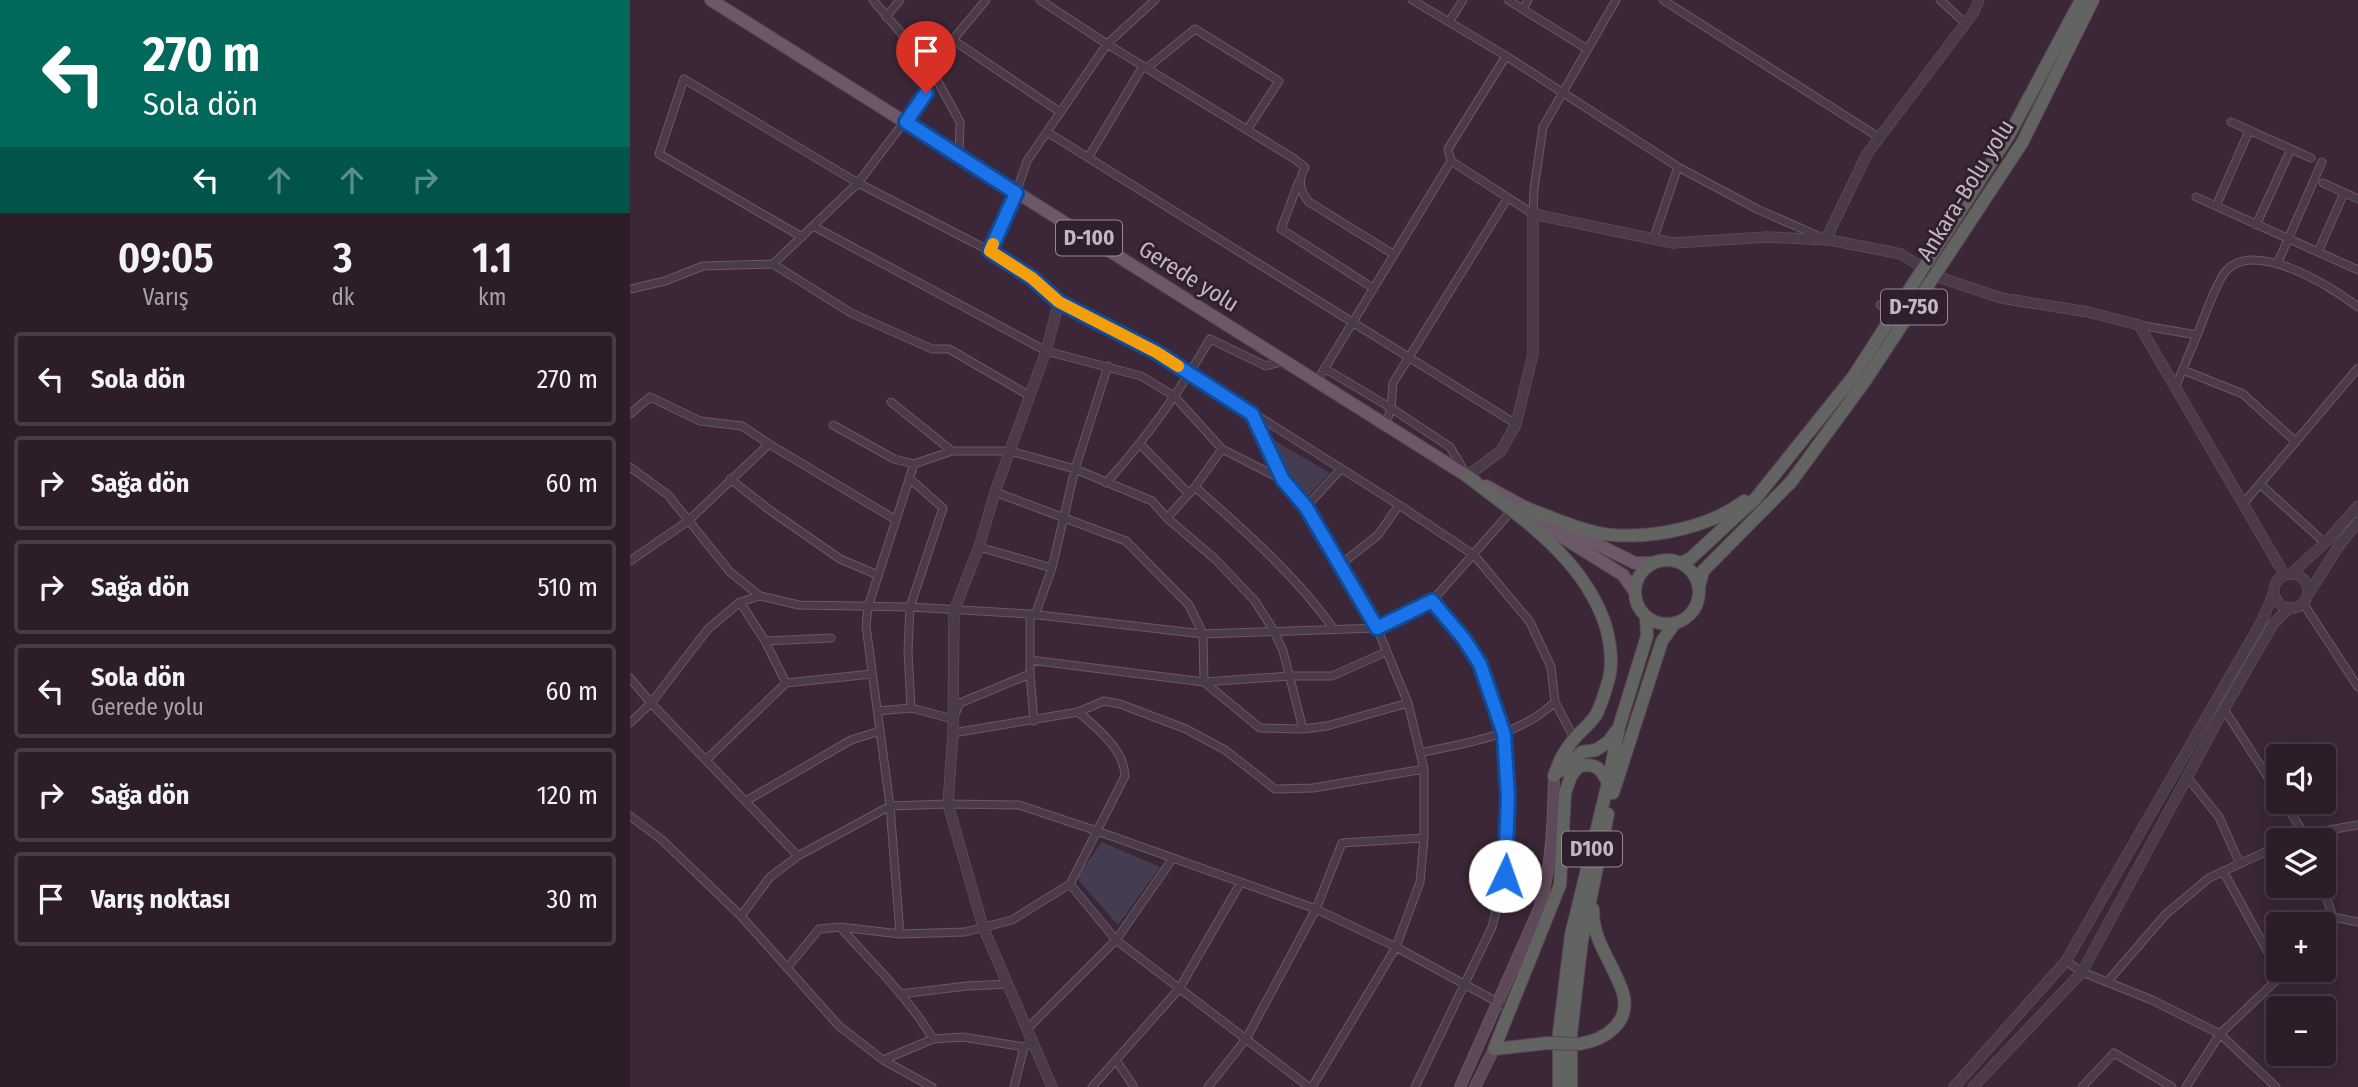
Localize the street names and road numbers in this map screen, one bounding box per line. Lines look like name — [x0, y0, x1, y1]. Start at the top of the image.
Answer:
street label: Ankara-Bolu yolu — [1910, 114, 2020, 266]
road number: D-100 — [1056, 220, 1122, 256]
street label: Gerede yolu — [1134, 234, 1244, 318]
road number: D-750 — [1881, 290, 1947, 324]
road number: D100 — [1562, 832, 1622, 866]

